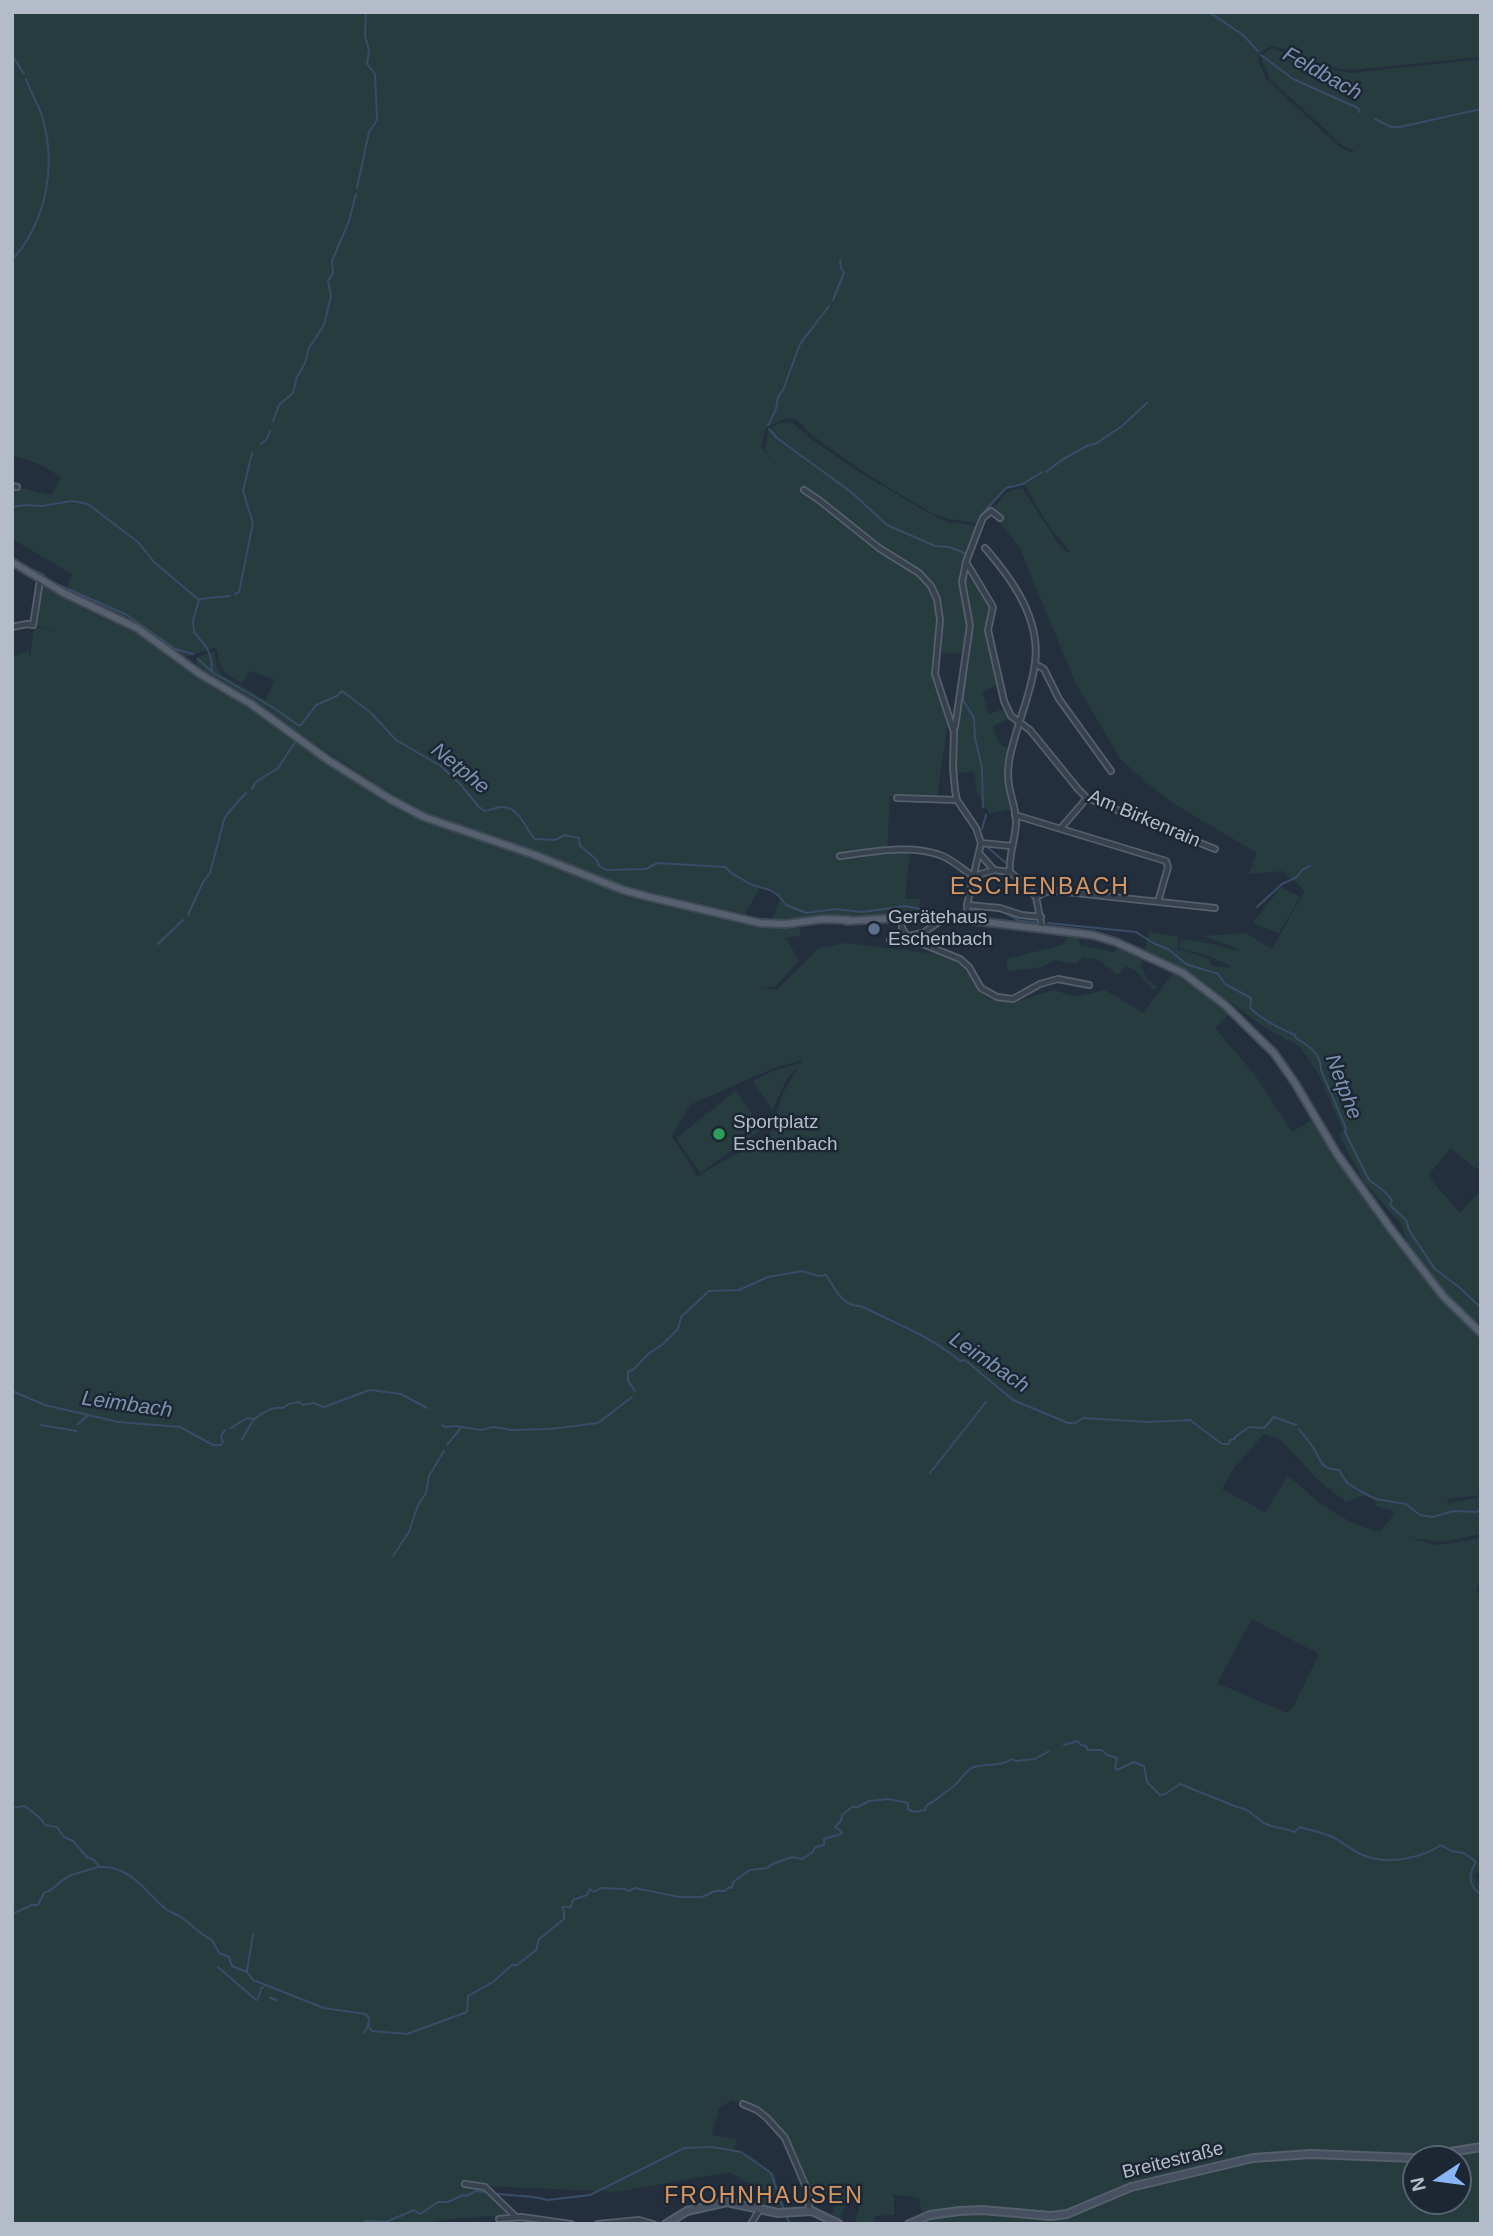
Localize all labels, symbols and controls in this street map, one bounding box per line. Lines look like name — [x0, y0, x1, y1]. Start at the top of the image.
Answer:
water label: Feldbach — [1278, 42, 1366, 106]
water label: Netphe — [426, 738, 494, 800]
street label: Am Birkenrain — [1085, 785, 1203, 853]
district label: ESCHENBACH — [951, 874, 1129, 902]
place label: Gerätehaus Eschenbach — [888, 907, 993, 951]
marker: Gerätehaus Eschenbach — [866, 921, 882, 937]
water label: Netphe — [1319, 1051, 1367, 1123]
place label: Sportplatz Eschenbach — [733, 1112, 838, 1156]
marker: Sportplatz Eschenbach — [711, 1126, 727, 1142]
water label: Leimbach — [944, 1327, 1034, 1399]
water label: Leimbach — [80, 1386, 174, 1424]
street label: Breitestraße — [1120, 2137, 1226, 2185]
north arrow — [1402, 2145, 1472, 2215]
text: N — [1406, 2175, 1430, 2193]
district label: FROHNHAUSEN — [666, 2183, 862, 2211]

